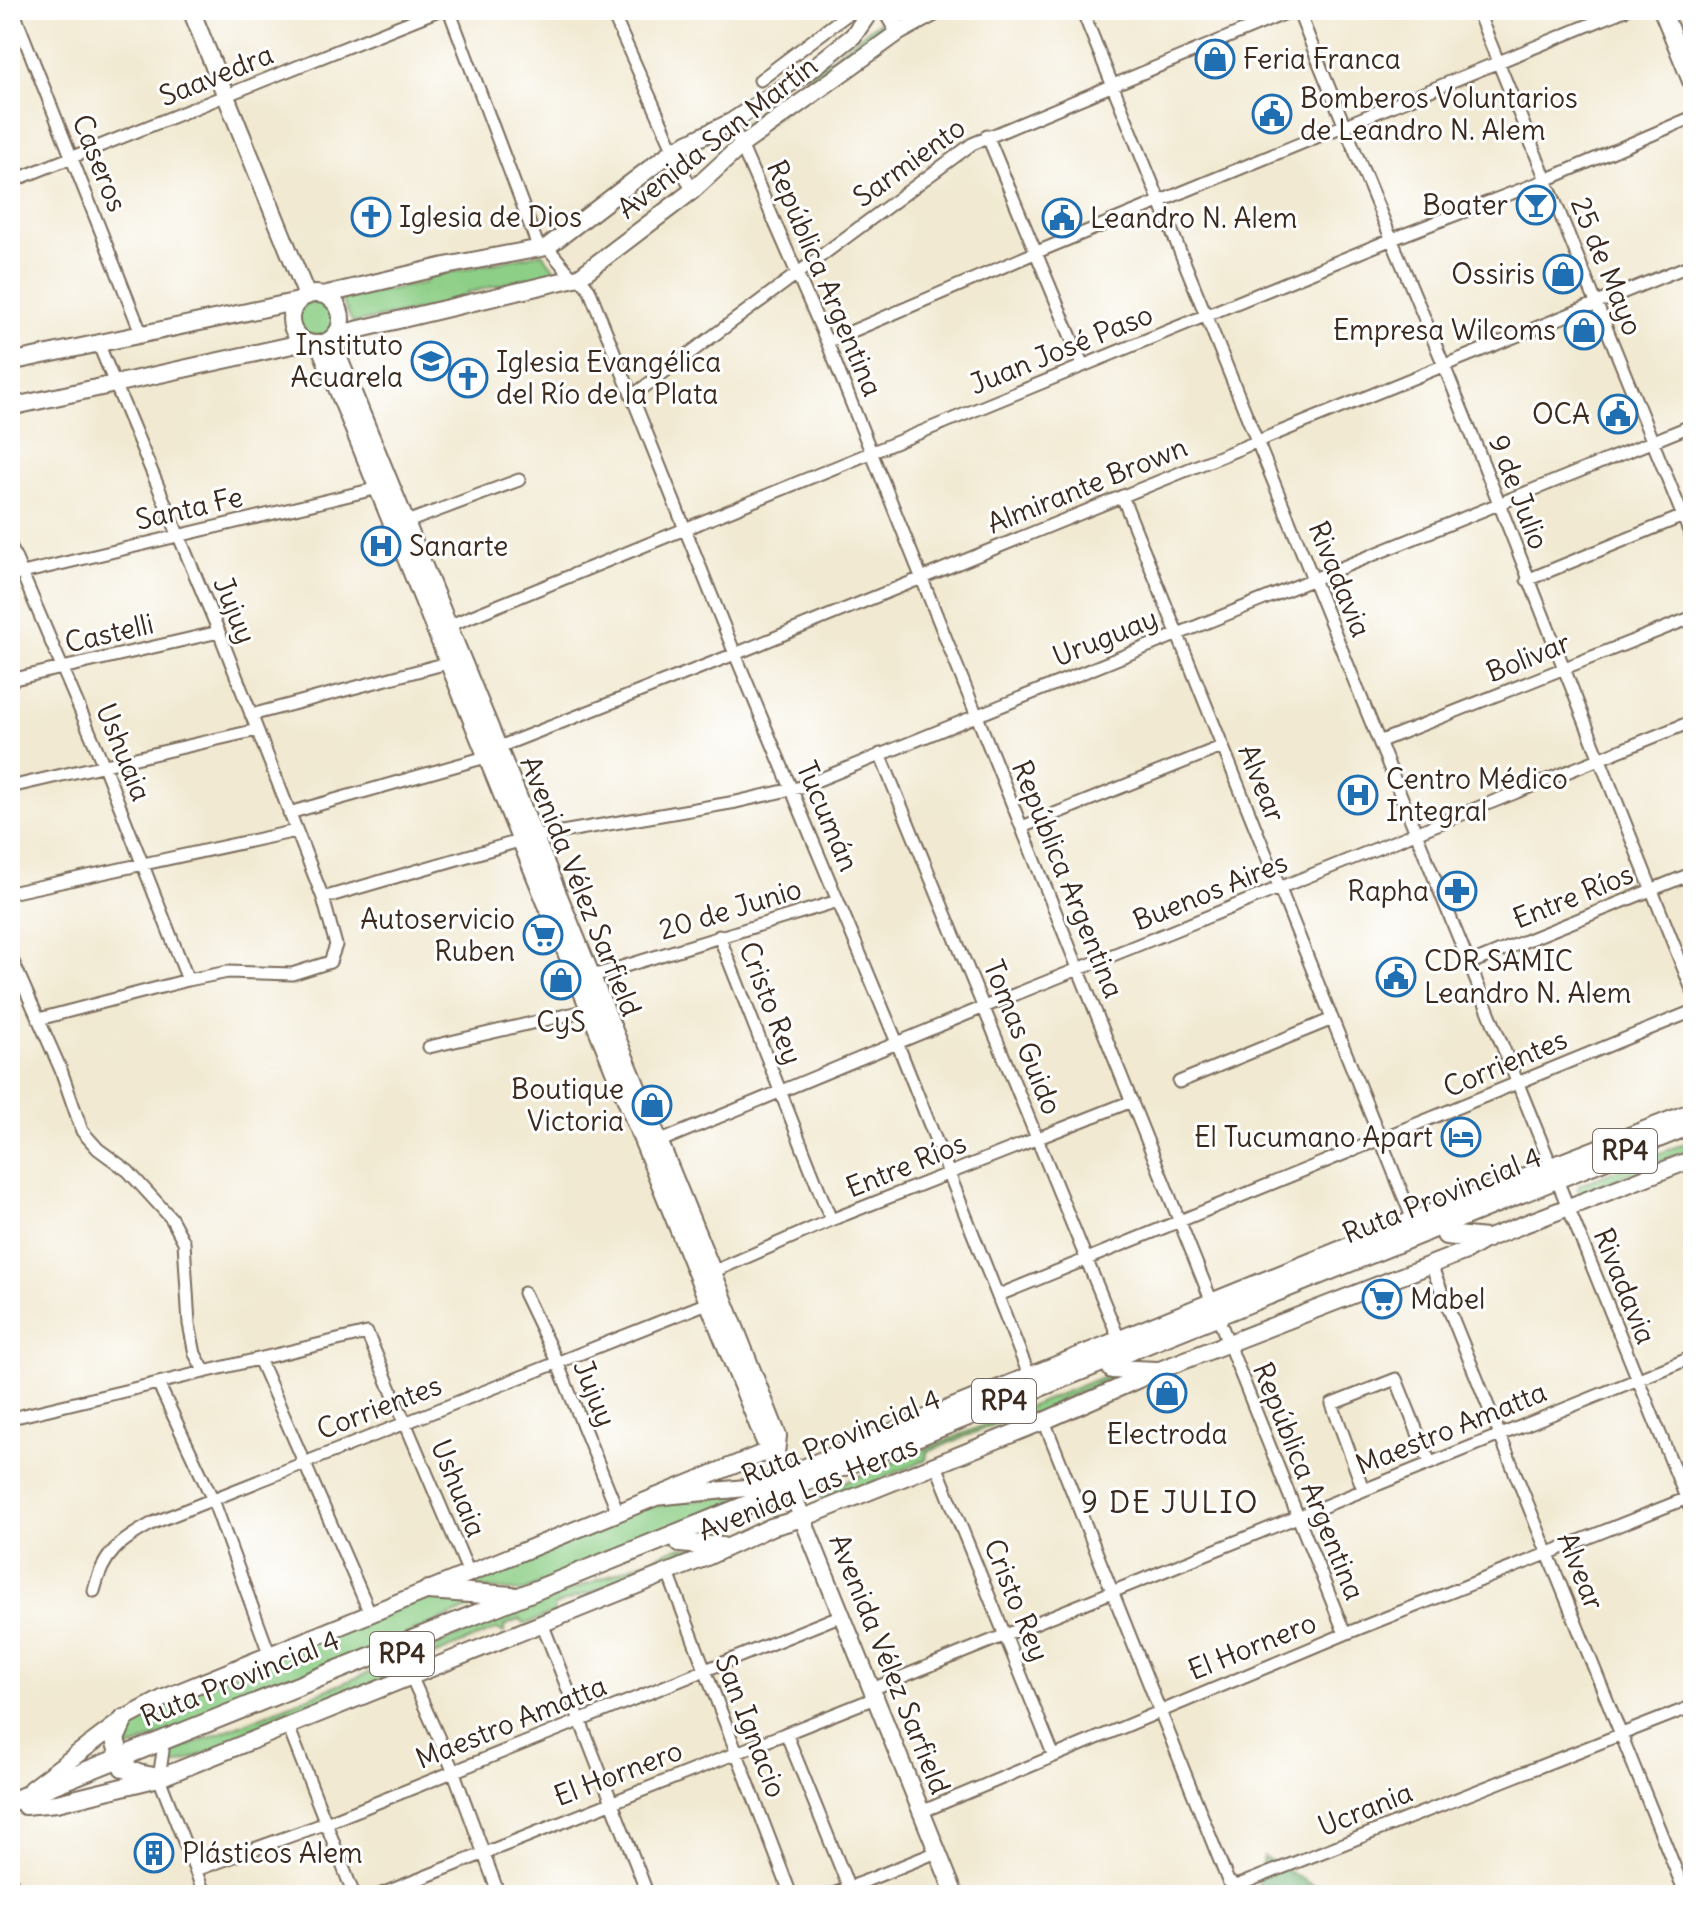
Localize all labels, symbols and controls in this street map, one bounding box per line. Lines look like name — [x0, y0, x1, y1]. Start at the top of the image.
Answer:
street label: Saavedra — [154, 36, 278, 114]
shop icon: Feria Franca — [1194, 38, 1236, 80]
place label: Feria Franca — [1243, 41, 1401, 77]
street label: Avenida San Martín — [610, 48, 824, 226]
place label: Bomberos Voluntarios de Leandro N. Alem — [1300, 80, 1578, 148]
public building icon: Bomberos Voluntarios de Leandro N. Alem — [1251, 93, 1293, 135]
street label: Caseros — [64, 109, 136, 217]
street label: Sarmiento — [846, 109, 972, 215]
street label: República Argentina — [759, 155, 891, 401]
bar icon: Boater — [1515, 184, 1557, 226]
place label: Boater — [1422, 187, 1508, 223]
street label: 25 de Mayo — [1563, 191, 1651, 341]
church icon: Iglesia de Dios — [350, 196, 392, 238]
public building icon: Leandro N. Alem — [1041, 197, 1083, 239]
place label: Iglesia de Dios — [399, 199, 582, 235]
place label: Leandro N. Alem — [1090, 200, 1297, 236]
shop icon: Ossiris — [1542, 253, 1584, 295]
place label: Ossiris — [1451, 256, 1535, 292]
street label: Juan José Paso — [964, 296, 1158, 402]
shop icon: Empresa Wilcoms — [1563, 309, 1605, 351]
place label: Empresa Wilcoms — [1333, 312, 1556, 348]
place label: Instituto Acuarela — [291, 327, 403, 395]
school or university icon: Instituto Acuarela — [410, 340, 452, 382]
place label: Iglesia Evangélica del Río de la Plata — [496, 344, 721, 412]
church icon: Iglesia Evangélica del Río de la Plata — [447, 357, 489, 399]
public building icon: OCA — [1597, 393, 1639, 435]
place label: OCA — [1532, 396, 1590, 432]
street label: Almirante Brown — [982, 429, 1192, 541]
street label: 9 de Julio — [1481, 430, 1557, 554]
street label: Santa Fe — [132, 478, 246, 538]
street label: Rivadavia — [1301, 516, 1379, 642]
hospital icon: Sanarte — [360, 525, 402, 567]
place label: Sanarte — [409, 528, 508, 564]
street label: Jujuy — [205, 571, 265, 649]
street label: Uruguay — [1047, 600, 1163, 674]
street label: Castelli — [61, 605, 157, 661]
street label: Bolivar — [1481, 624, 1575, 690]
street label: Ushuaia — [88, 698, 160, 806]
street label: Alvear — [1230, 739, 1294, 827]
street label: Avenida Vélez Sarfield — [512, 751, 650, 1021]
street label: Tucumán — [789, 755, 867, 877]
street label: República Argentina — [1004, 755, 1132, 1003]
place label: Centro Médico Integral — [1386, 761, 1568, 829]
hospital icon: Centro Médico Integral — [1337, 774, 1379, 816]
street label: Buenos Aires — [1127, 844, 1293, 938]
street label: Entre Ríos — [1508, 856, 1638, 936]
street label: 20 de Junio — [654, 870, 806, 948]
pharmacy icon: Rapha — [1436, 870, 1478, 912]
place label: Rapha — [1347, 873, 1429, 909]
place label: Autoservicio Ruben — [360, 901, 515, 969]
supermarket icon: Autoservicio Ruben — [522, 914, 564, 956]
street label: Cristo Rey — [731, 936, 811, 1070]
place label: CDR SAMIC Leandro N. Alem — [1424, 943, 1631, 1011]
street label: Tomas Guido — [976, 954, 1070, 1120]
public building icon: CDR SAMIC Leandro N. Alem — [1375, 956, 1417, 998]
shop icon: CyS — [540, 959, 582, 1001]
place label: CyS — [536, 1004, 586, 1040]
street label: Corrientes — [1438, 1021, 1572, 1105]
place label: Boutique Victoria — [511, 1071, 624, 1139]
shop icon: Boutique Victoria — [631, 1084, 673, 1126]
hotel icon: El Tucumano Apart — [1440, 1116, 1482, 1158]
place label: El Tucumano Apart — [1194, 1119, 1433, 1155]
street label: Entre Ríos — [841, 1125, 971, 1205]
road number: RP4 — [1593, 1129, 1657, 1173]
street label: Ruta Provincial 4 — [1337, 1139, 1547, 1251]
street label: Rivadavia — [1586, 1223, 1664, 1349]
supermarket icon: Mabel — [1361, 1278, 1403, 1320]
place label: Mabel — [1410, 1281, 1485, 1317]
street label: Jujuy — [565, 1354, 625, 1432]
street label: República Argentina — [1245, 1357, 1373, 1605]
street label: Corrientes — [311, 1367, 447, 1447]
shop icon: Electroda — [1146, 1372, 1188, 1414]
street label: Maestro Amatta — [1350, 1373, 1552, 1483]
road number: RP4 — [972, 1379, 1036, 1423]
street label: Ruta Provincial 4 — [736, 1381, 946, 1493]
place label: Electroda — [1107, 1416, 1227, 1452]
street label: Avenida Las Heras — [693, 1428, 923, 1548]
street label: Ushuaia — [423, 1434, 495, 1542]
district label: 9 DE JULIO — [1081, 1483, 1259, 1521]
street label: Alvear — [1549, 1527, 1613, 1615]
street label: Avenida Vélez Sarfield — [821, 1529, 959, 1799]
street label: Cristo Rey — [976, 1534, 1058, 1666]
street label: El Hornero — [1183, 1604, 1321, 1688]
street label: Ruta Provincial 4 — [135, 1622, 345, 1734]
road number: RP4 — [370, 1632, 434, 1676]
street label: San Ignacio — [707, 1650, 795, 1802]
street label: Maestro Amatta — [410, 1667, 612, 1777]
street label: El Hornero — [549, 1732, 687, 1814]
street label: Ucrania — [1312, 1774, 1418, 1844]
building icon: Plásticos Alem — [133, 1832, 175, 1874]
place label: Plásticos Alem — [182, 1835, 363, 1871]

